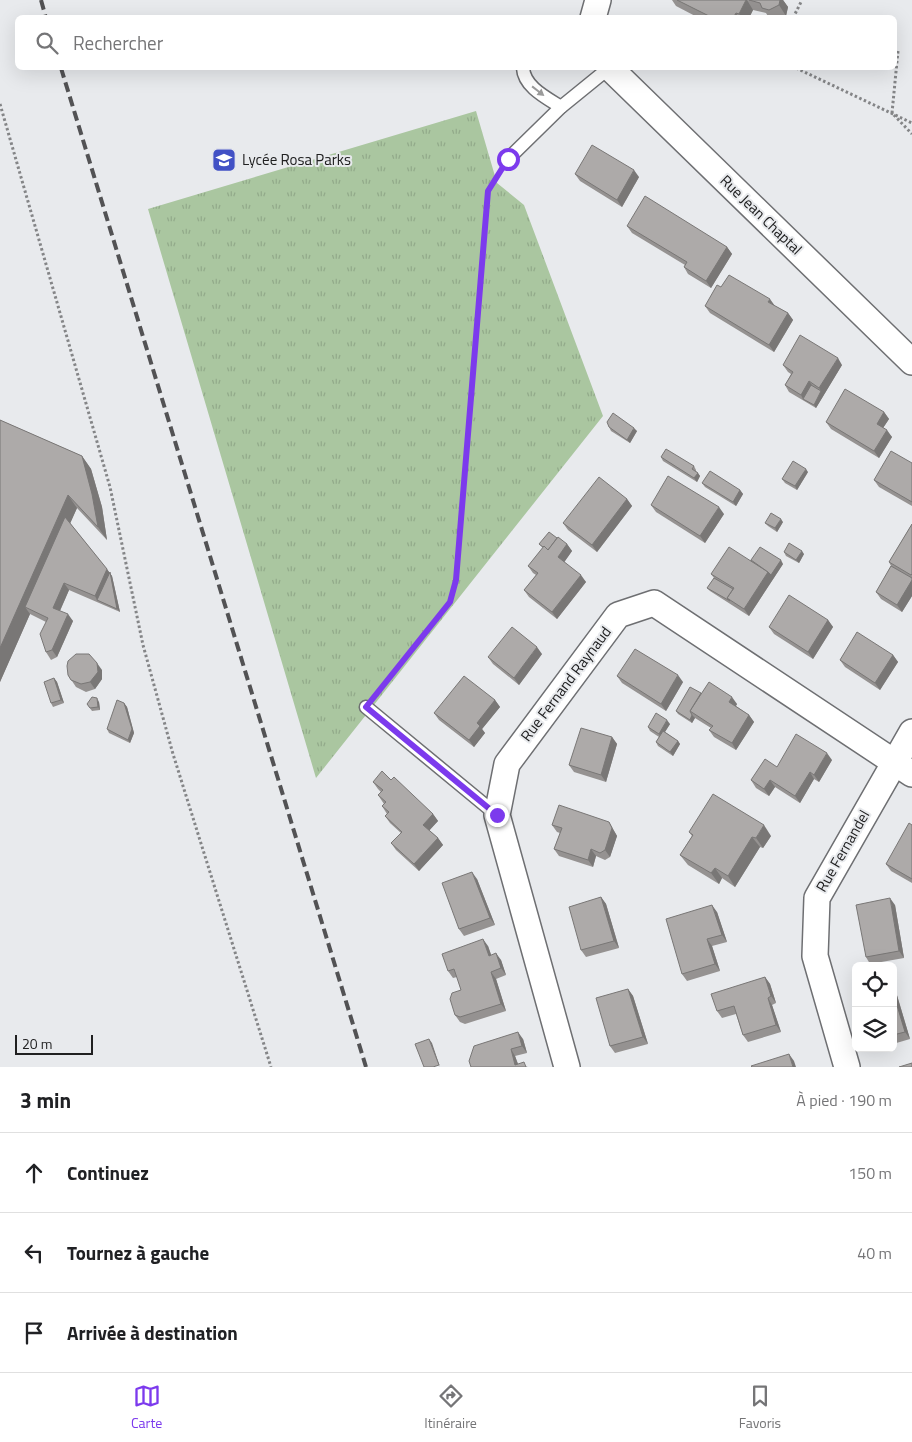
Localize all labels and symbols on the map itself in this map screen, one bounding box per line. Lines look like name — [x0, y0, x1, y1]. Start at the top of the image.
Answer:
one-way arrow — [531, 86, 544, 96]
school or university icon: Lycée Rosa Parks — [211, 147, 237, 173]
place label: Lycée Rosa Parks — [242, 148, 351, 171]
route start — [497, 148, 520, 171]
street label: Rue Jean Chaptal — [715, 169, 808, 260]
street label: Rue Fernand Raynaud — [515, 621, 617, 746]
route end — [486, 804, 509, 827]
street label: Rue Fernandel — [810, 806, 875, 896]
scale bar — [15, 1032, 92, 1055]

